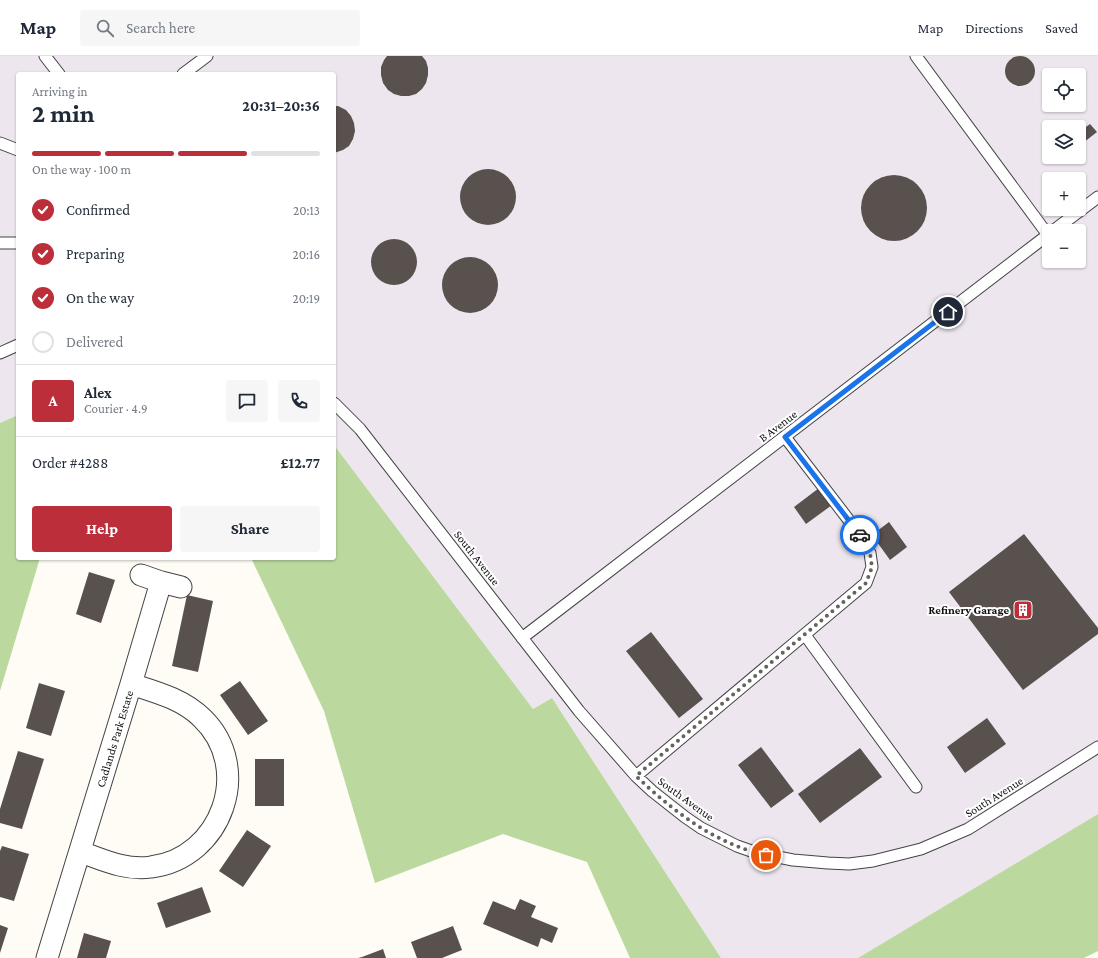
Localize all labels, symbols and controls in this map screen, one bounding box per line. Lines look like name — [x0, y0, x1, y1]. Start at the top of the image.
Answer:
search box — [80, 10, 360, 46]
text: Map — [20, 17, 56, 38]
icon: search — [94, 17, 116, 39]
text: Search here — [126, 20, 195, 36]
text: Map — [918, 20, 943, 36]
text: Directions — [965, 20, 1023, 36]
text: Saved — [1045, 20, 1078, 36]
map controls — [1042, 68, 1086, 268]
button: locate — [1042, 68, 1086, 112]
text: Arriving in — [32, 84, 88, 99]
text: 20:31–20:36 — [242, 98, 320, 114]
text: 2 min — [32, 99, 95, 128]
button: layers — [1042, 120, 1086, 164]
text: On the way · 100 m — [32, 162, 131, 177]
button: + — [1042, 172, 1086, 216]
icon: check — [32, 199, 54, 221]
text: Confirmed — [66, 202, 130, 218]
text: 20:13 — [293, 203, 320, 218]
button: − — [1042, 224, 1086, 268]
icon: check — [32, 243, 54, 265]
text: Preparing — [66, 246, 125, 262]
text: 20:16 — [293, 247, 320, 262]
icon: check — [32, 287, 54, 309]
text: On the way — [66, 290, 134, 306]
text: 20:19 — [293, 291, 320, 306]
pin — [931, 295, 965, 329]
icon: home — [937, 301, 959, 323]
text: Delivered — [66, 334, 123, 350]
button: chat — [226, 380, 268, 422]
button: phone — [278, 380, 320, 422]
text: Alex — [84, 385, 112, 401]
text: A — [49, 393, 57, 409]
text: Courier · 4.9 — [84, 401, 148, 416]
street label: B Avenue — [756, 407, 800, 445]
text: Order #4288 — [32, 455, 108, 471]
text: £12.77 — [281, 455, 320, 471]
button: Help — [32, 506, 172, 552]
button: Share — [180, 506, 320, 552]
courier — [840, 515, 880, 555]
icon: car — [849, 524, 871, 546]
street label: South Avenue — [451, 528, 503, 588]
building icon: Refinery Garage — [1012, 599, 1034, 621]
place label: Refinery Garage — [928, 603, 1009, 617]
street label: Cadlands Park Estate — [94, 689, 136, 789]
street label: South Avenue — [655, 774, 717, 824]
street label: South Avenue — [962, 774, 1026, 820]
pin — [749, 838, 783, 872]
icon: bag — [755, 844, 777, 866]

